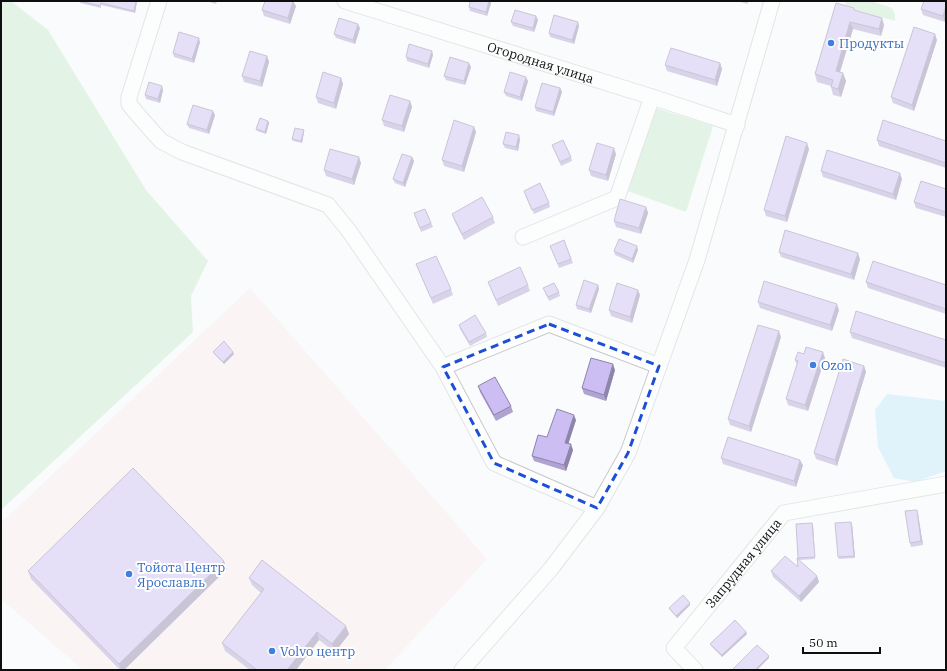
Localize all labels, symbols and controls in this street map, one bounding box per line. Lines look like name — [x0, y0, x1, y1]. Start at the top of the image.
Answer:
place label: Продукты — [839, 35, 904, 52]
street label: Огородная улица — [485, 38, 596, 87]
marker: Продукты — [826, 38, 836, 48]
place label: Ozon — [821, 357, 852, 374]
marker: Ozon — [808, 360, 818, 370]
street label: Запрудная улица — [702, 515, 785, 611]
place label: Тойота Центр Ярославль — [137, 559, 225, 591]
marker: Тойота Центр Ярославль — [124, 569, 134, 579]
scale bar — [803, 629, 880, 655]
text: 50 m — [809, 635, 838, 650]
place label: Volvo центр — [280, 643, 355, 660]
marker: Volvo центр — [267, 646, 277, 656]

